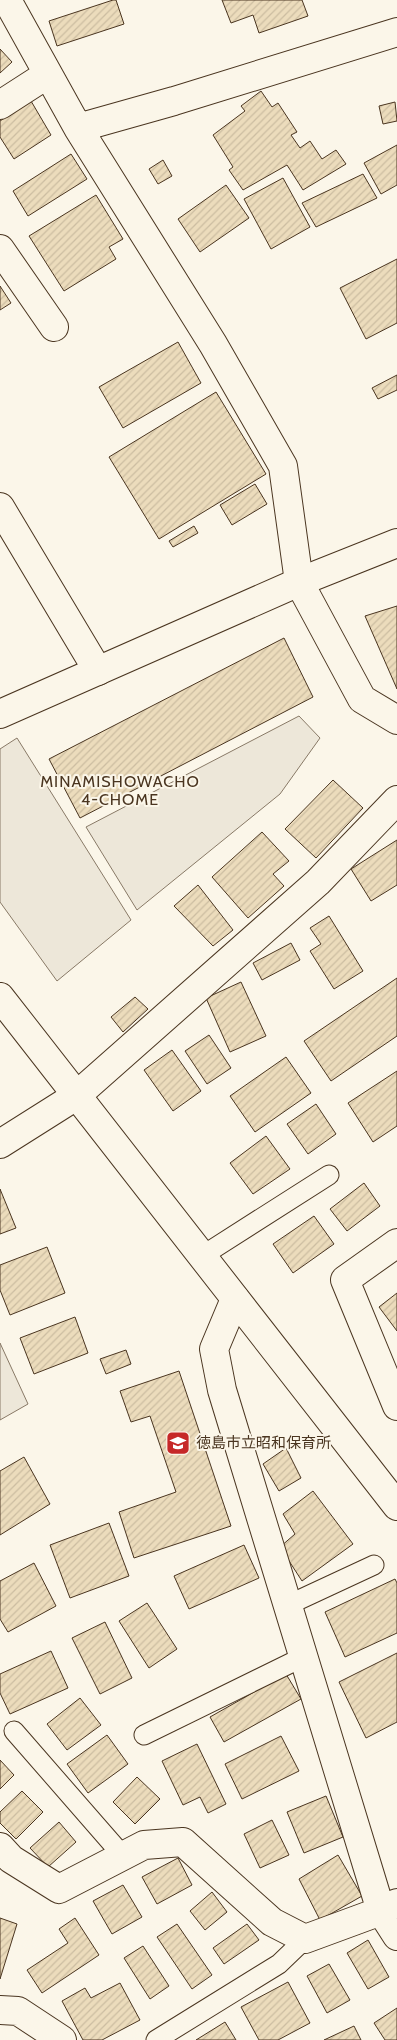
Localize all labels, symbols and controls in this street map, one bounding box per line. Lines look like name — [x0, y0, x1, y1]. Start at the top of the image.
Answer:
district label: MINAMISHOWACHO 4-CHOME — [40, 772, 200, 809]
school or university icon: 徳島市立昭和保育所 — [165, 1430, 191, 1456]
place label: 徳島市立昭和保育所 — [196, 1434, 331, 1452]

